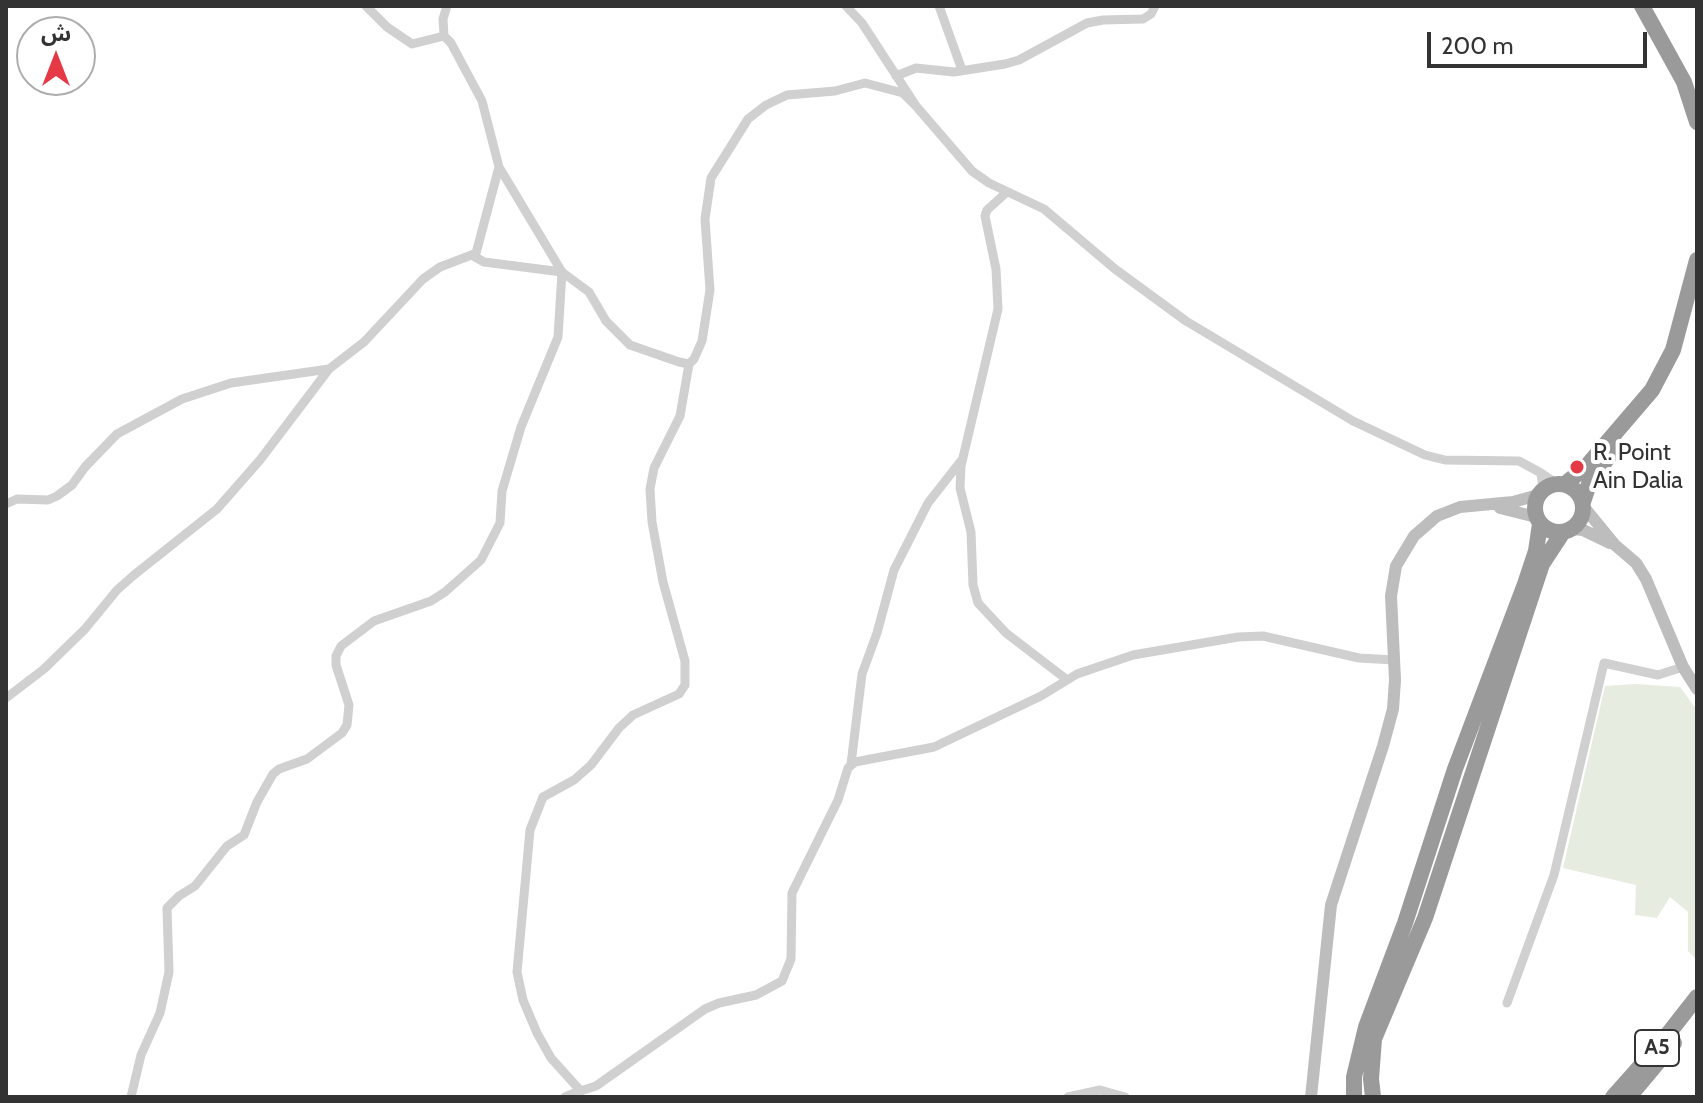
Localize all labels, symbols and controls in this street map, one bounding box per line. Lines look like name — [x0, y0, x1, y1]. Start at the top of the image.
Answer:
north arrow — [16, 16, 96, 96]
scale bar — [1431, 16, 1651, 66]
text: ش — [41, 20, 71, 47]
text: 200 m — [1441, 31, 1514, 60]
place label: R. Point Ain Dalia — [1593, 439, 1683, 495]
marker: R. Point Ain Dalia — [1568, 458, 1586, 476]
road number: A5 — [1635, 1030, 1679, 1066]

